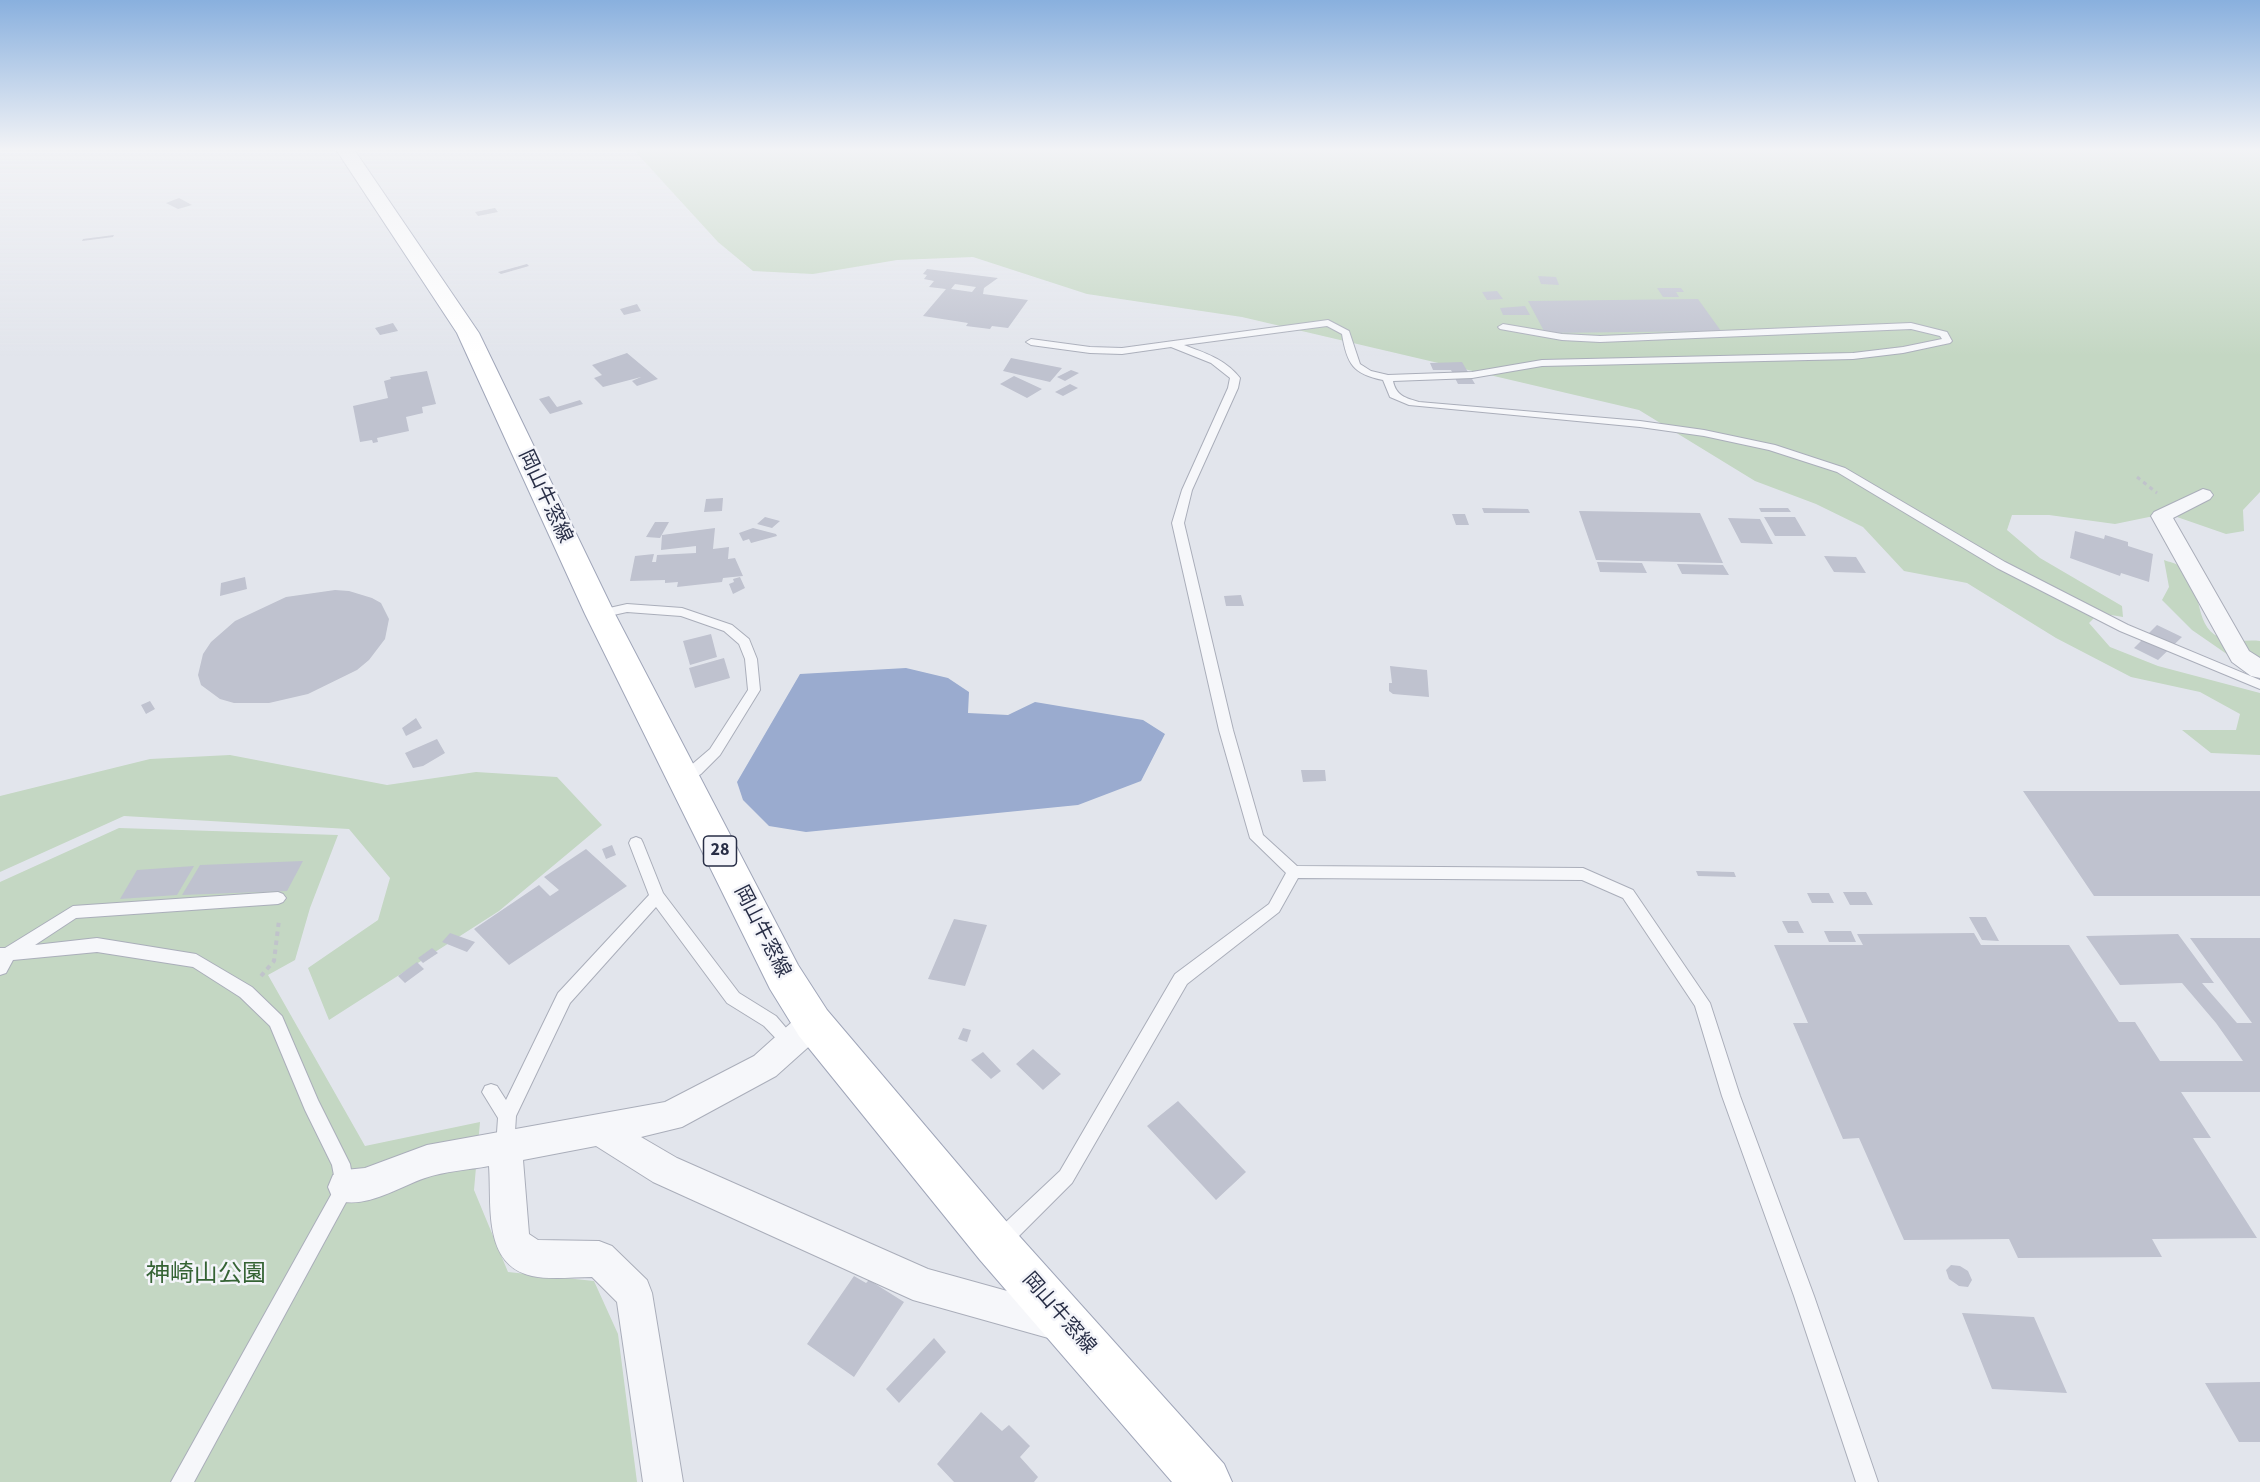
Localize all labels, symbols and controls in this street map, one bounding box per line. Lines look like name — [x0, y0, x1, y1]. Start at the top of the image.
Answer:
street label: 岡山牛窓線 — [512, 447, 576, 547]
road number: 28 — [704, 836, 736, 866]
street label: 岡山牛窓線 — [728, 882, 794, 982]
park label: 神崎山公園 — [146, 1262, 266, 1290]
street label: 岡山牛窓線 — [1016, 1268, 1100, 1360]

